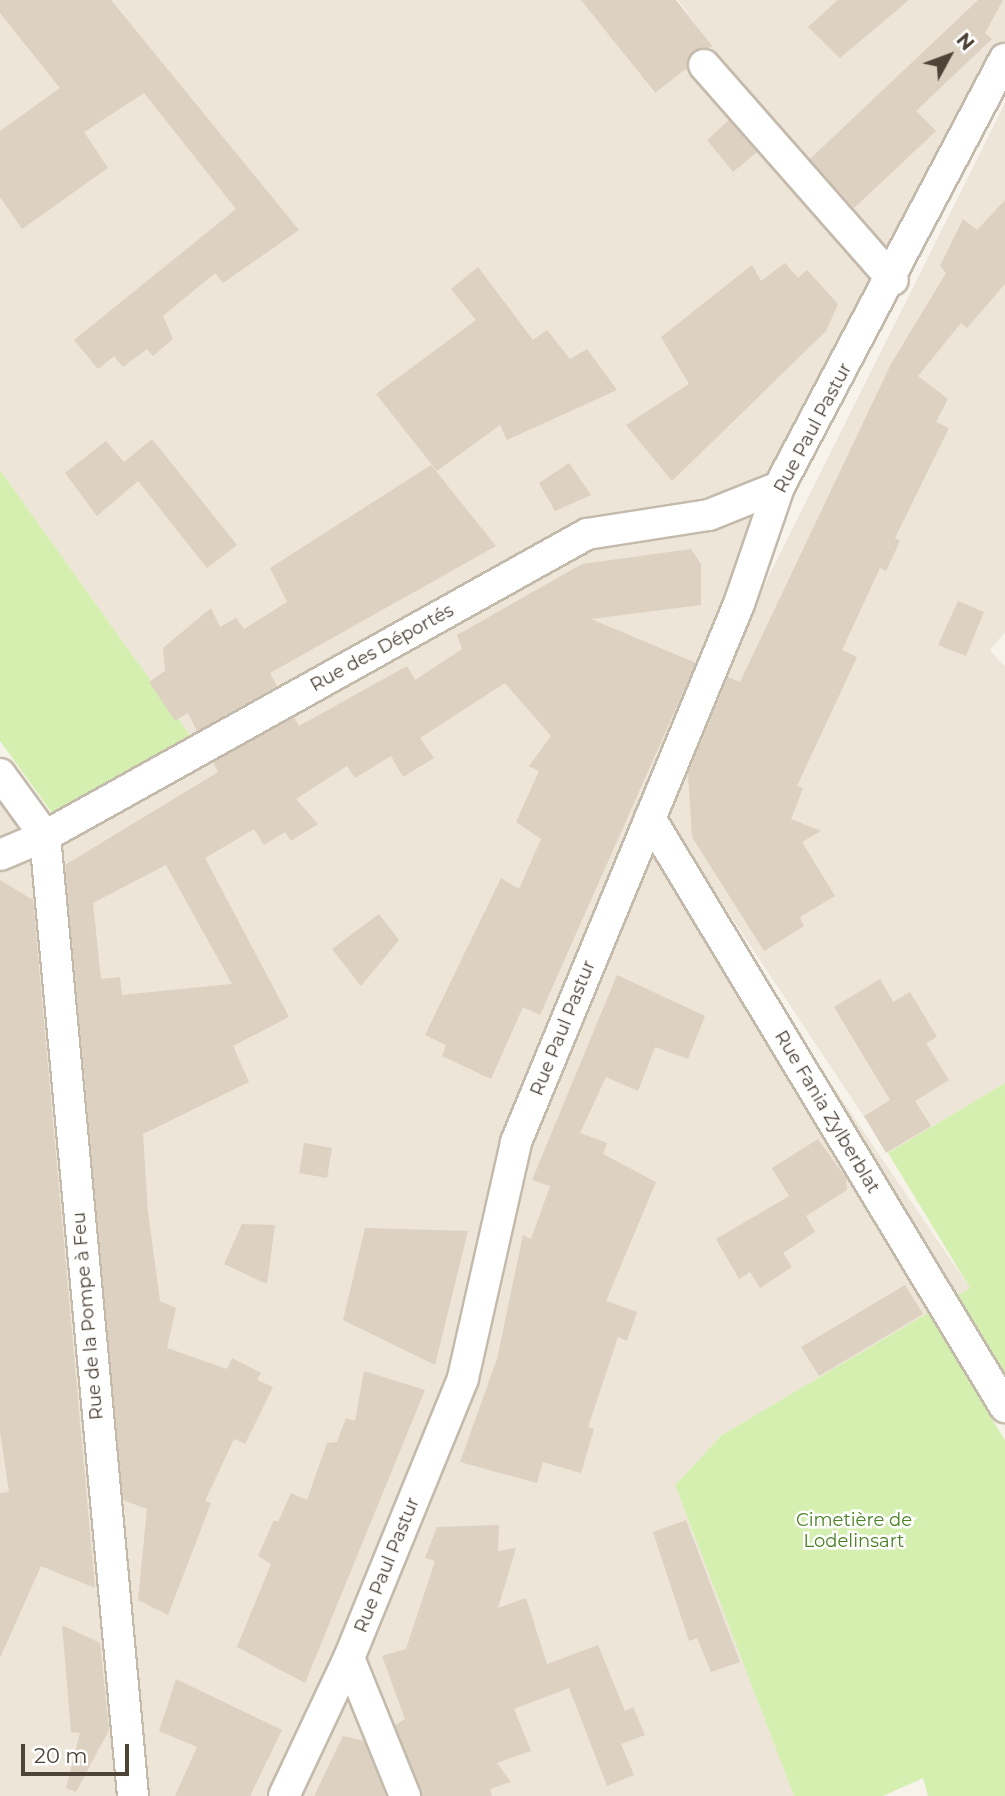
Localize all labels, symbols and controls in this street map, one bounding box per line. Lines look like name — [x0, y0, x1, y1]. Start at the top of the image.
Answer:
north arrow — [914, 21, 984, 91]
text: N — [952, 29, 979, 55]
street label: Rue Paul Pastur — [770, 359, 856, 497]
street label: Rue des Déportés — [307, 600, 457, 696]
street label: Rue Paul Pastur — [526, 957, 600, 1099]
street label: Rue Fania Zylberblat — [770, 1027, 884, 1197]
street label: Rue de la Pompe à Feu — [68, 1211, 108, 1421]
street label: Rue Paul Pastur — [350, 1494, 424, 1636]
park label: Cimetière de Lodelinsart — [796, 1510, 912, 1552]
scale bar — [24, 1730, 133, 1774]
text: 20 m — [34, 1743, 88, 1768]

